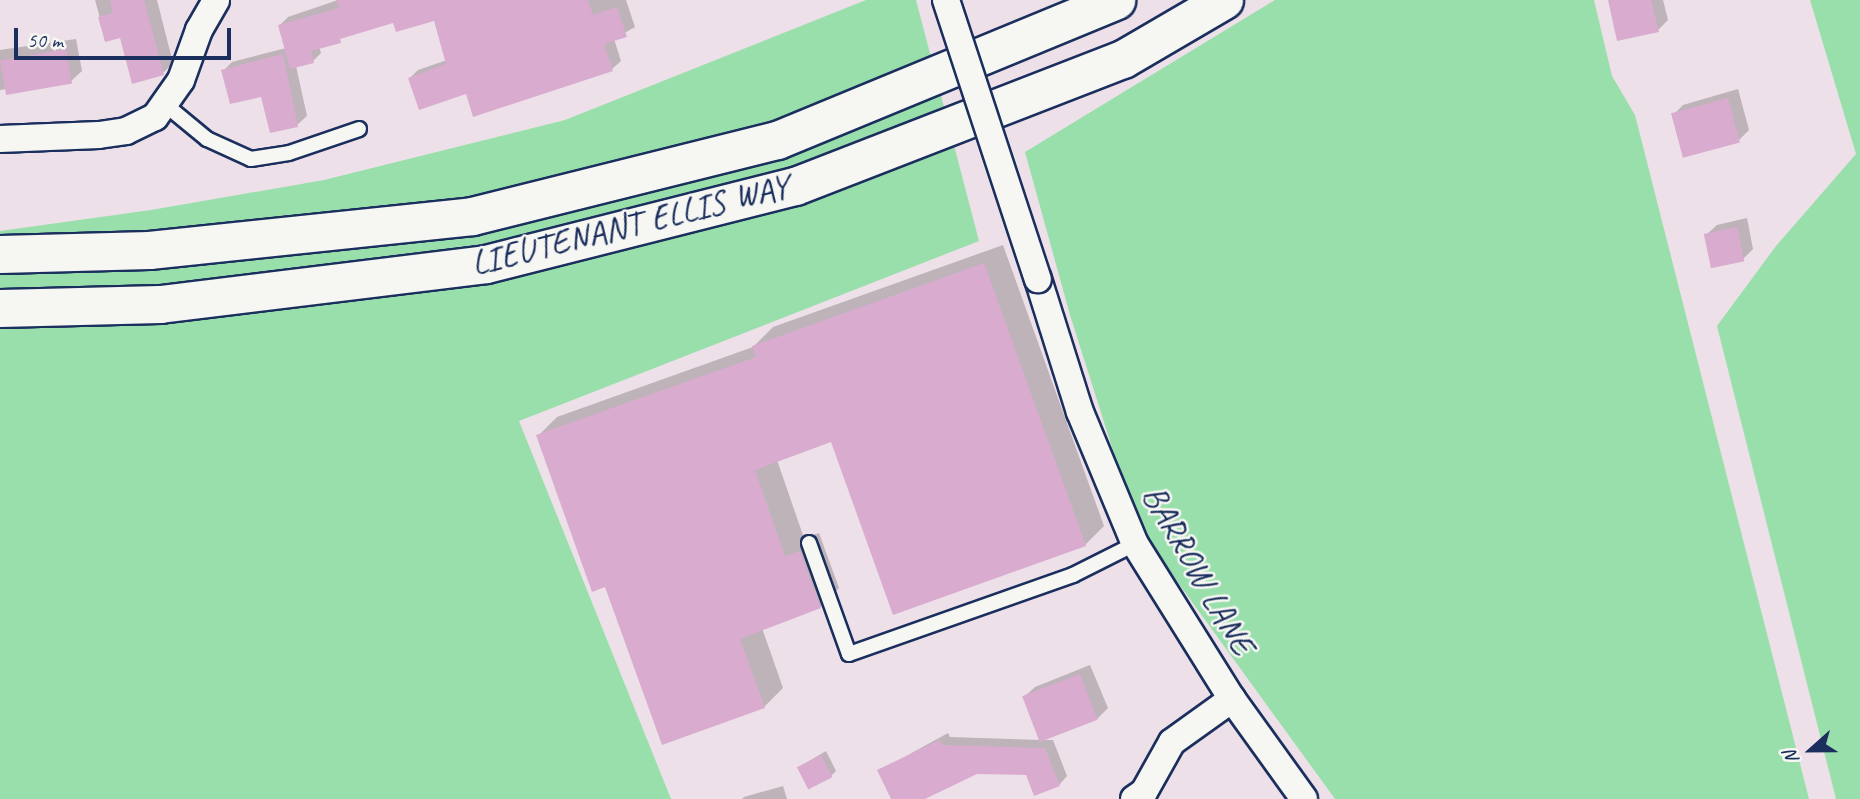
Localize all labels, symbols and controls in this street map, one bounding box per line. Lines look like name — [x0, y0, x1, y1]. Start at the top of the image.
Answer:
scale bar — [18, 14, 234, 58]
text: 50 m — [27, 27, 63, 53]
street label: LIEUTENANT ELLIS WAY — [466, 165, 794, 285]
street label: BARROW LANE — [1132, 477, 1264, 663]
north arrow — [1776, 715, 1846, 785]
text: N — [1778, 748, 1805, 767]

